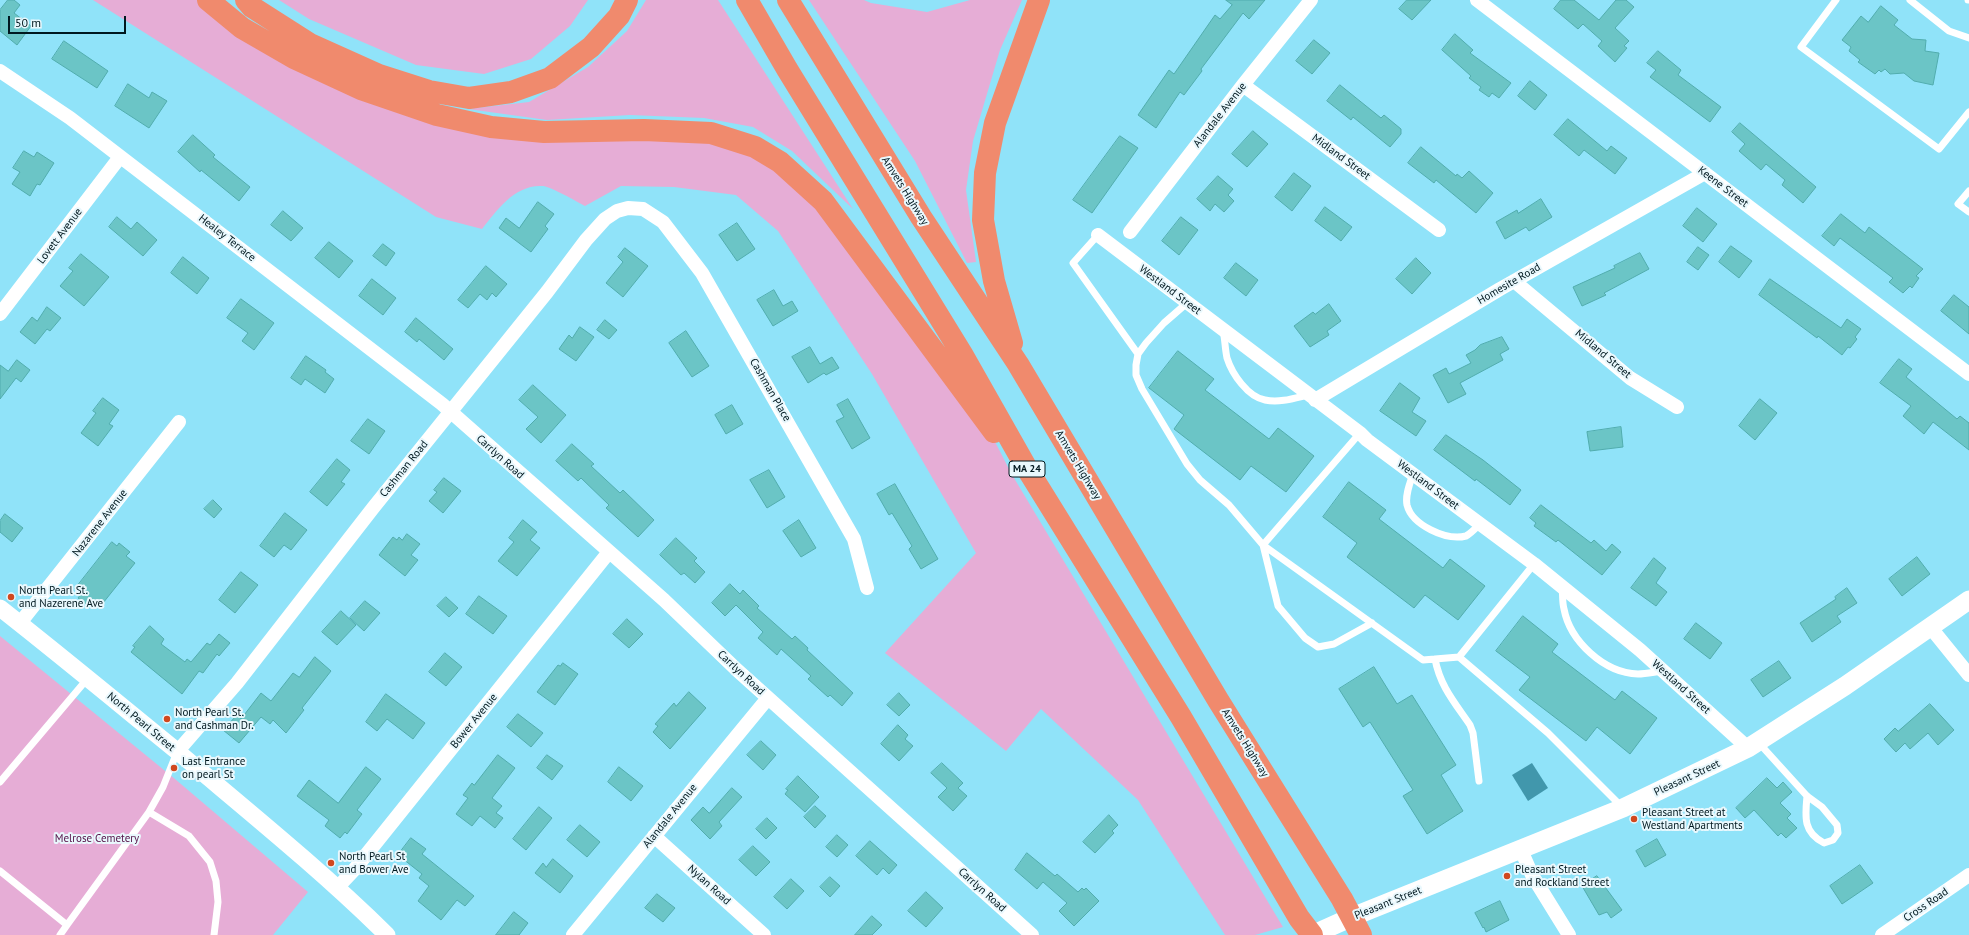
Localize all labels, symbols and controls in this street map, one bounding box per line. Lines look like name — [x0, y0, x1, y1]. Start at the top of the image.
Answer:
scale bar — [10, 8, 128, 34]
text: 50 m — [15, 15, 41, 30]
street label: Alandale Avenue — [1191, 80, 1249, 150]
street label: Midland Street — [1309, 131, 1373, 183]
street label: Amvets Highway — [879, 154, 931, 228]
street label: Keene Street — [1695, 164, 1751, 210]
street label: Lovett Avenue — [35, 206, 85, 266]
street label: Healey Terrace — [196, 212, 258, 264]
street label: Homesite Road — [1475, 261, 1543, 307]
street label: Westland Street — [1136, 262, 1204, 318]
street label: Midland Street — [1572, 327, 1634, 381]
street label: Cashman Place — [747, 356, 793, 424]
street label: Amvets Highway — [1052, 428, 1104, 502]
street label: Carrlyn Road — [473, 432, 527, 482]
street label: Cashman Road — [377, 438, 431, 500]
street label: Westland Street — [1394, 457, 1462, 513]
road number: MA 24 — [1009, 461, 1045, 477]
street label: Nazarene Avenue — [70, 487, 130, 559]
place label: North Pearl St. and Nazerene Ave — [19, 584, 103, 610]
marker: North Pearl St. and Nazerene Ave — [6, 592, 16, 602]
street label: Carrlyn Road — [715, 648, 767, 698]
street label: Westland Street — [1649, 657, 1713, 717]
street label: North Pearl Street — [104, 690, 178, 754]
street label: Bower Avenue — [448, 691, 500, 751]
place label: North Pearl St. and Cashman Dr. — [175, 706, 253, 732]
street label: Amvets Highway — [1219, 706, 1271, 780]
marker: North Pearl St. and Cashman Dr. — [162, 714, 172, 724]
place label: Last Entrance on pearl St — [182, 755, 245, 781]
street label: Pleasant Street — [1652, 757, 1722, 799]
marker: Last Entrance on pearl St — [169, 763, 179, 773]
street label: Alandale Avenue — [640, 781, 700, 851]
place label: Pleasant Street at Westland Apartments — [1642, 806, 1743, 832]
marker: Pleasant Street at Westland Apartments — [1629, 814, 1639, 824]
park label: Melrose Cemetery — [55, 832, 139, 846]
place label: North Pearl St and Bower Ave — [339, 850, 409, 876]
marker: North Pearl St and Bower Ave — [326, 858, 336, 868]
street label: Nylan Road — [685, 862, 733, 908]
place label: Pleasant Street and Rockland Street — [1515, 863, 1609, 889]
street label: Carrlyn Road — [955, 865, 1009, 915]
marker: Pleasant Street and Rockland Street — [1502, 871, 1512, 881]
street label: Pleasant Street — [1352, 884, 1424, 922]
street label: Cross Road — [1901, 885, 1951, 925]

